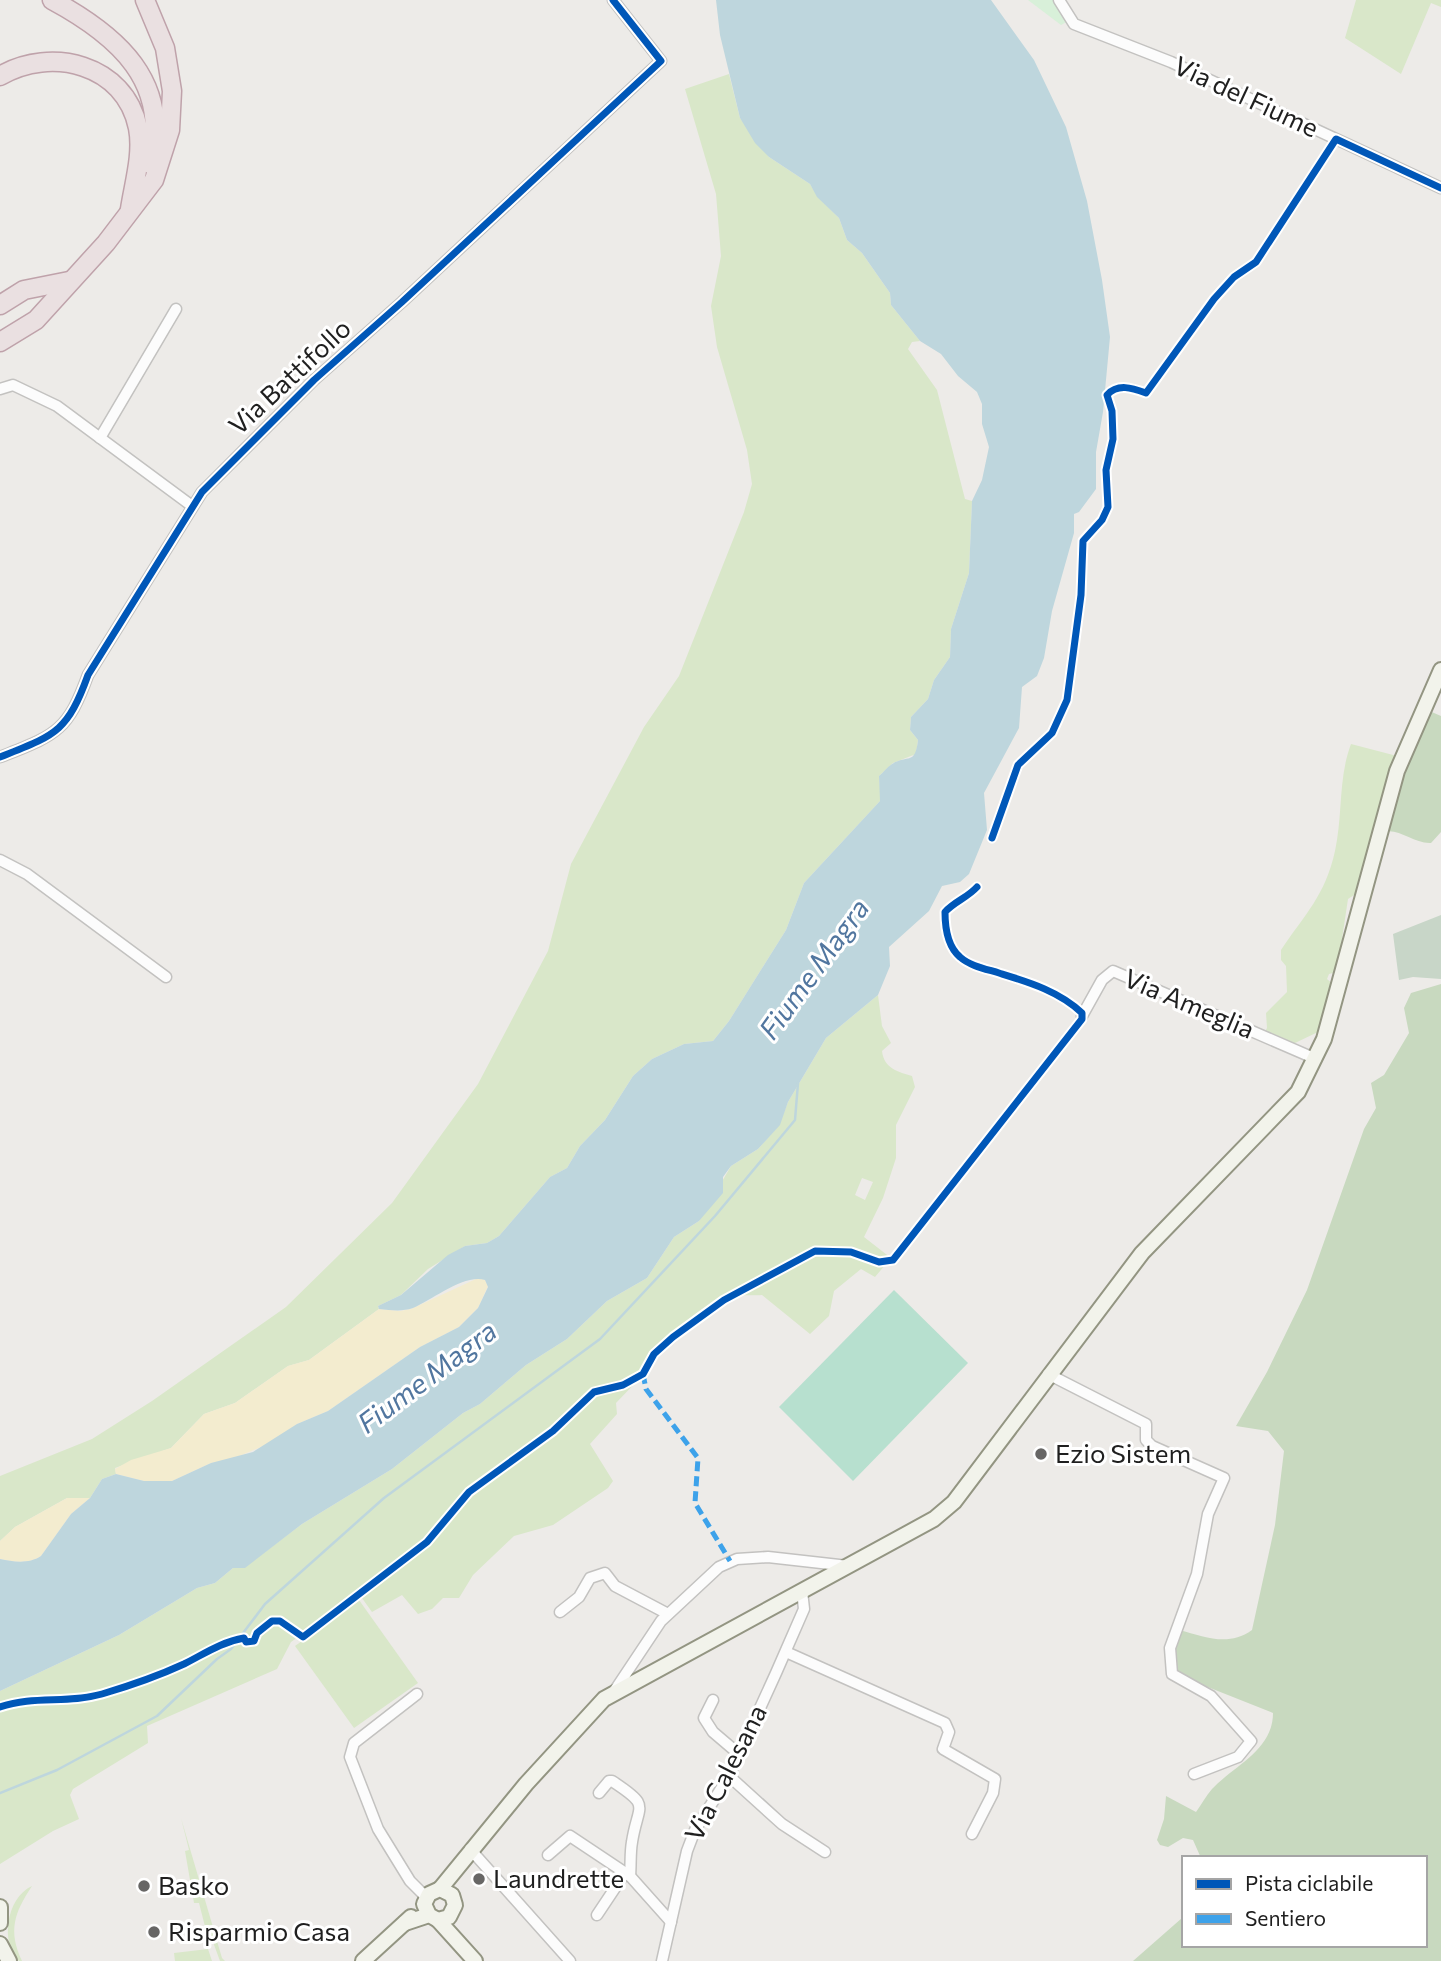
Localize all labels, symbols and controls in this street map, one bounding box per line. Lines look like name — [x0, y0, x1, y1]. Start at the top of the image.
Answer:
street label: Via del Fiume — [1169, 49, 1324, 143]
street label: Via Battifollo — [222, 312, 356, 440]
water label: Fiume Magra — [751, 892, 876, 1045]
street label: Via Ameglia — [1120, 961, 1259, 1044]
water label: Fiume Magra — [350, 1313, 503, 1440]
place label: Ezio Sistem — [1055, 1437, 1191, 1468]
marker: Ezio Sistem — [1033, 1446, 1049, 1462]
street label: Via Calesana — [677, 1699, 772, 1846]
legend — [1182, 1856, 1427, 1947]
place label: Laundrette — [493, 1862, 624, 1893]
place label: Basko — [158, 1869, 229, 1900]
text: Pista ciclabile — [1245, 1870, 1373, 1895]
marker: Laundrette — [471, 1871, 487, 1887]
marker: Basko — [136, 1878, 152, 1894]
text: Sentiero — [1245, 1905, 1326, 1930]
place label: Risparmio Casa — [168, 1915, 350, 1946]
marker: Risparmio Casa — [146, 1924, 162, 1940]

